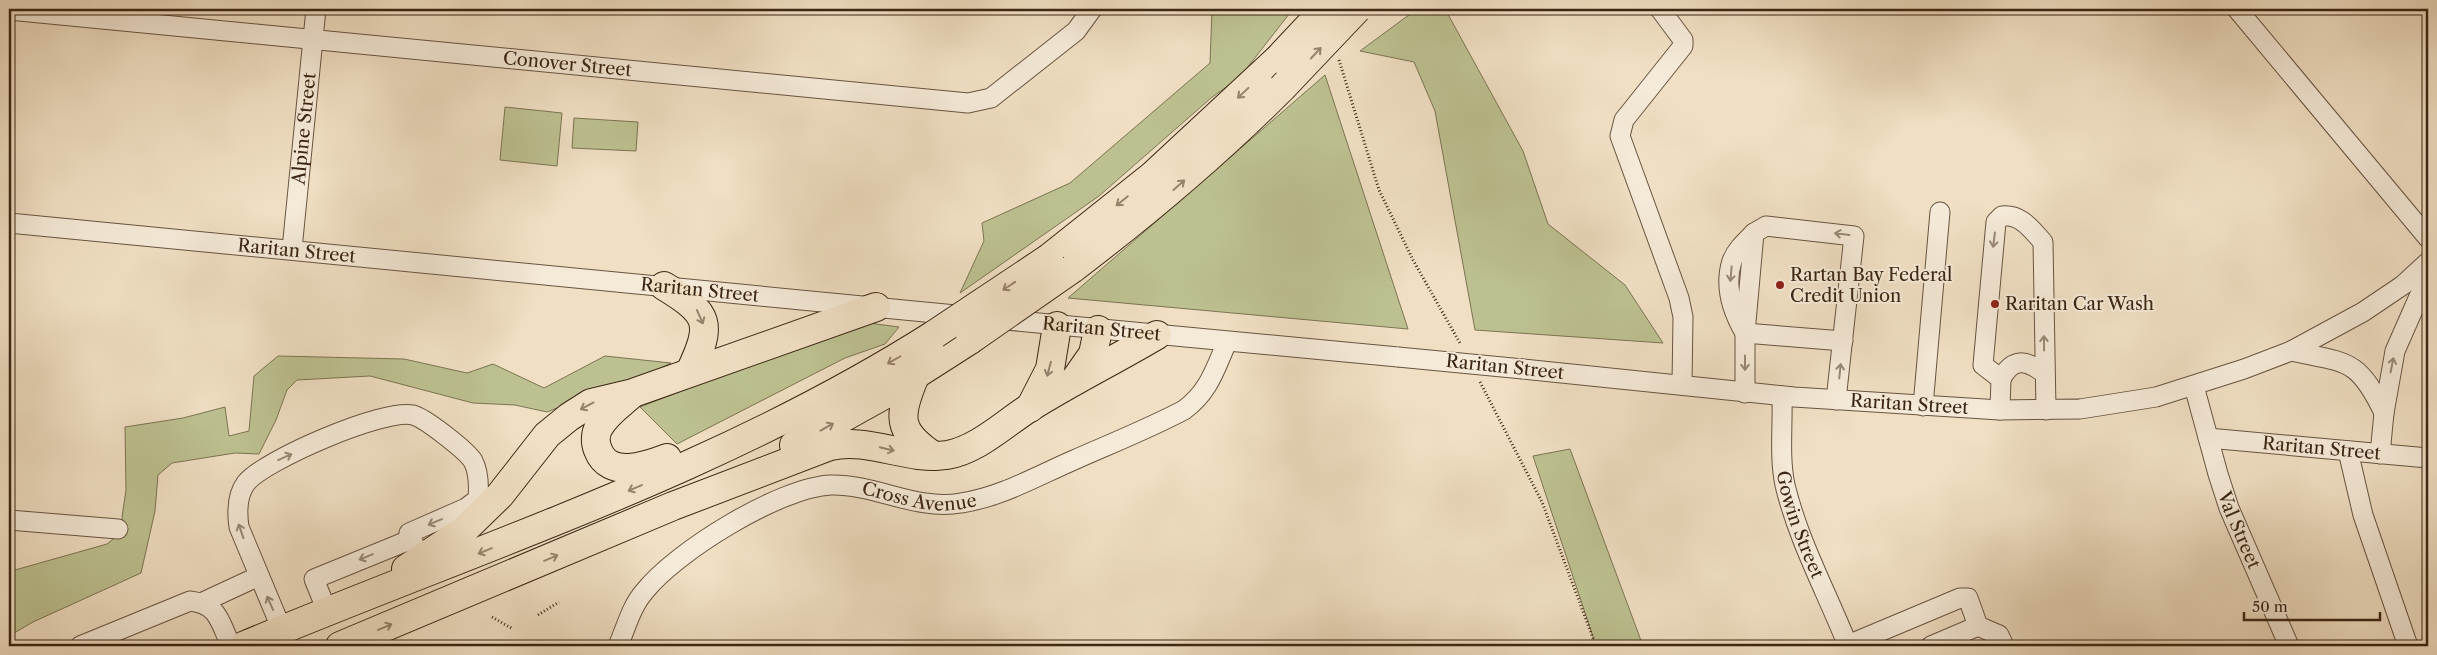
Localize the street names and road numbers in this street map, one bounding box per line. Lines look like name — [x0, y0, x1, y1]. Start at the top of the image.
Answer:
street label: Conover Street — [502, 47, 633, 81]
street label: Alpine Street — [287, 71, 321, 187]
street label: Raritan Street — [236, 234, 357, 268]
street label: Raritan Street — [640, 273, 761, 307]
street label: Raritan Street — [1041, 312, 1162, 346]
street label: Raritan Street — [1445, 350, 1566, 384]
street label: Raritan Street — [1849, 390, 1970, 419]
street label: Raritan Street — [2261, 432, 2382, 465]
street label: Gowin Street — [1772, 469, 1829, 582]
street label: Cross Avenue — [860, 477, 979, 516]
street label: Val Street — [2213, 487, 2265, 573]

